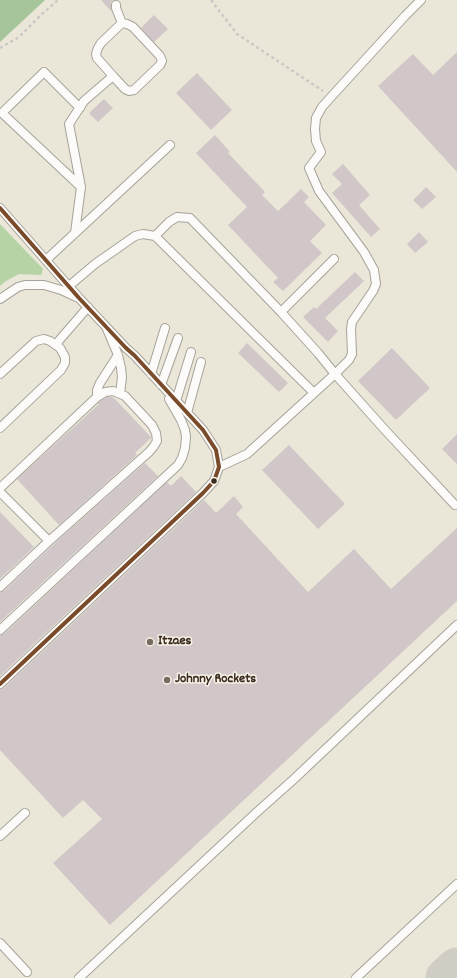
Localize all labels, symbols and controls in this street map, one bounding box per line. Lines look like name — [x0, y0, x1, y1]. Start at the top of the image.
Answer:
unlabelled marker — [209, 476, 219, 486]
place label: Itzaes — [158, 634, 191, 650]
marker: Itzaes — [145, 637, 155, 647]
place label: Johnny Rockets — [175, 672, 256, 688]
marker: Johnny Rockets — [162, 675, 172, 685]

